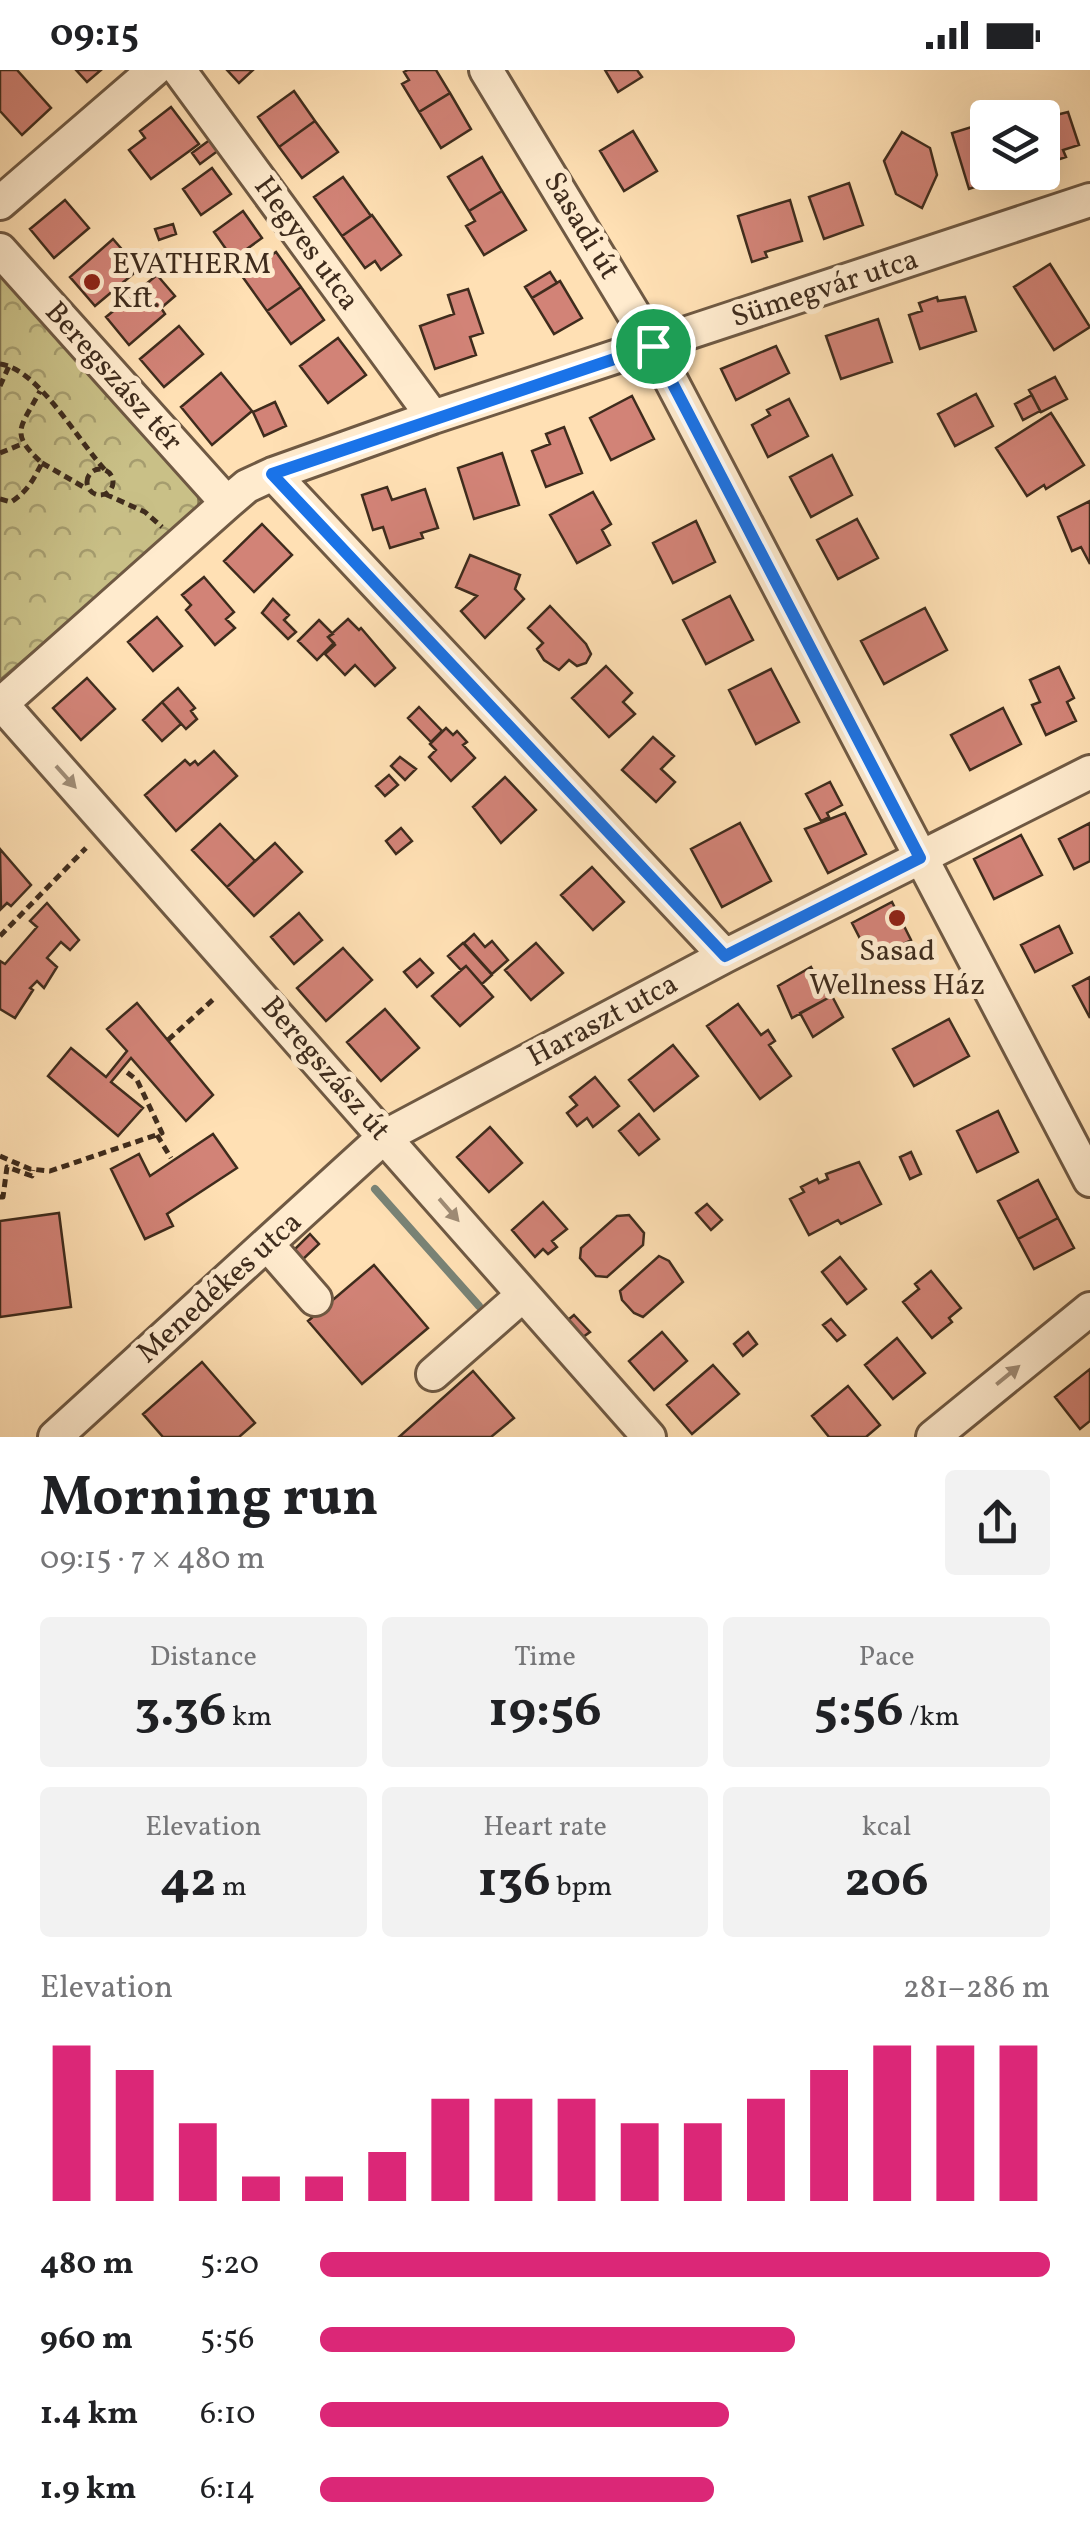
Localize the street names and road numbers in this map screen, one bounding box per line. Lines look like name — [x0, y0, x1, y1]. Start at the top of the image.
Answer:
street label: Sasadi út — [532, 164, 630, 288]
street label: Hegyes utca — [243, 168, 369, 320]
street label: Sümegvár utca — [726, 239, 924, 339]
street label: Beregszász tér — [34, 293, 192, 461]
street label: Haraszt utca — [520, 964, 686, 1078]
street label: Beregszász út — [250, 988, 400, 1150]
street label: Menedékes utca — [128, 1202, 312, 1374]

